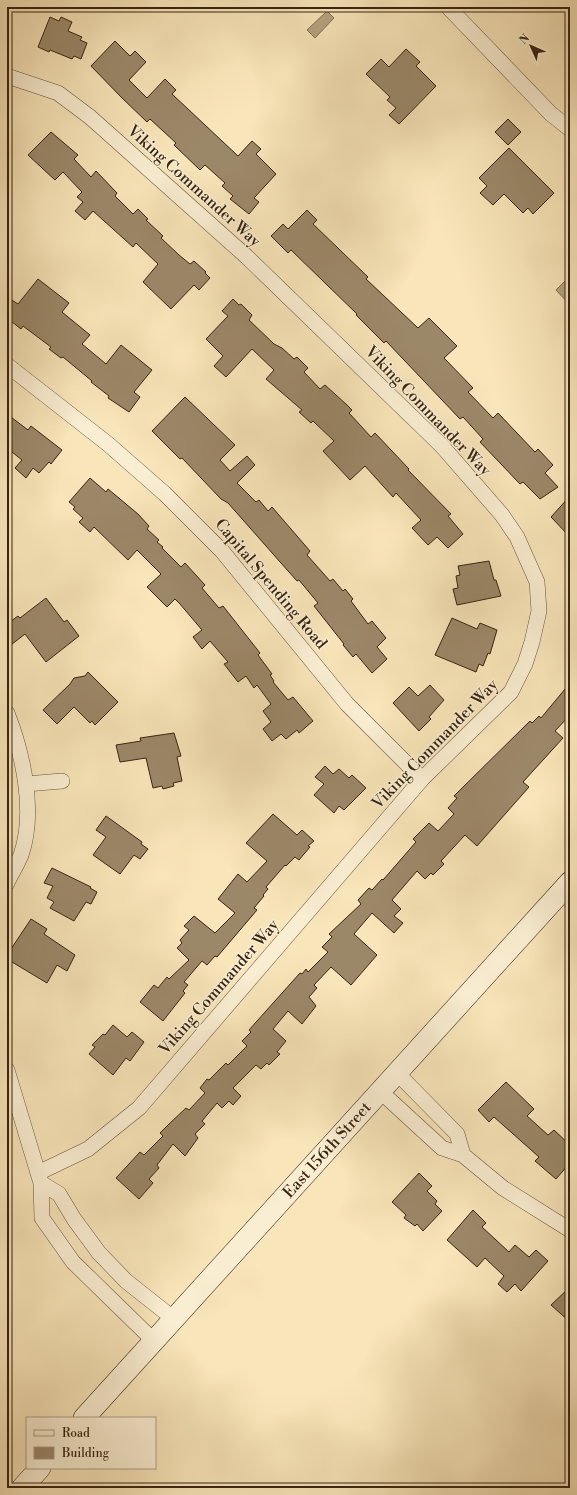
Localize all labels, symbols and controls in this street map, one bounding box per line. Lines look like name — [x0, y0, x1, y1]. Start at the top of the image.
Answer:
north arrow — [511, 26, 551, 66]
text: N — [517, 31, 533, 48]
street label: Viking Commander Way — [122, 120, 265, 251]
street label: Viking Commander Way — [360, 341, 495, 480]
street label: Capital Spending Road — [211, 515, 331, 653]
street label: Viking Commander Way — [367, 675, 502, 814]
street label: Viking Commander Way — [154, 915, 283, 1060]
street label: East 156th Street — [278, 1097, 376, 1202]
legend — [26, 1417, 156, 1469]
text: Road — [62, 1426, 90, 1441]
text: Building — [61, 1446, 110, 1461]

